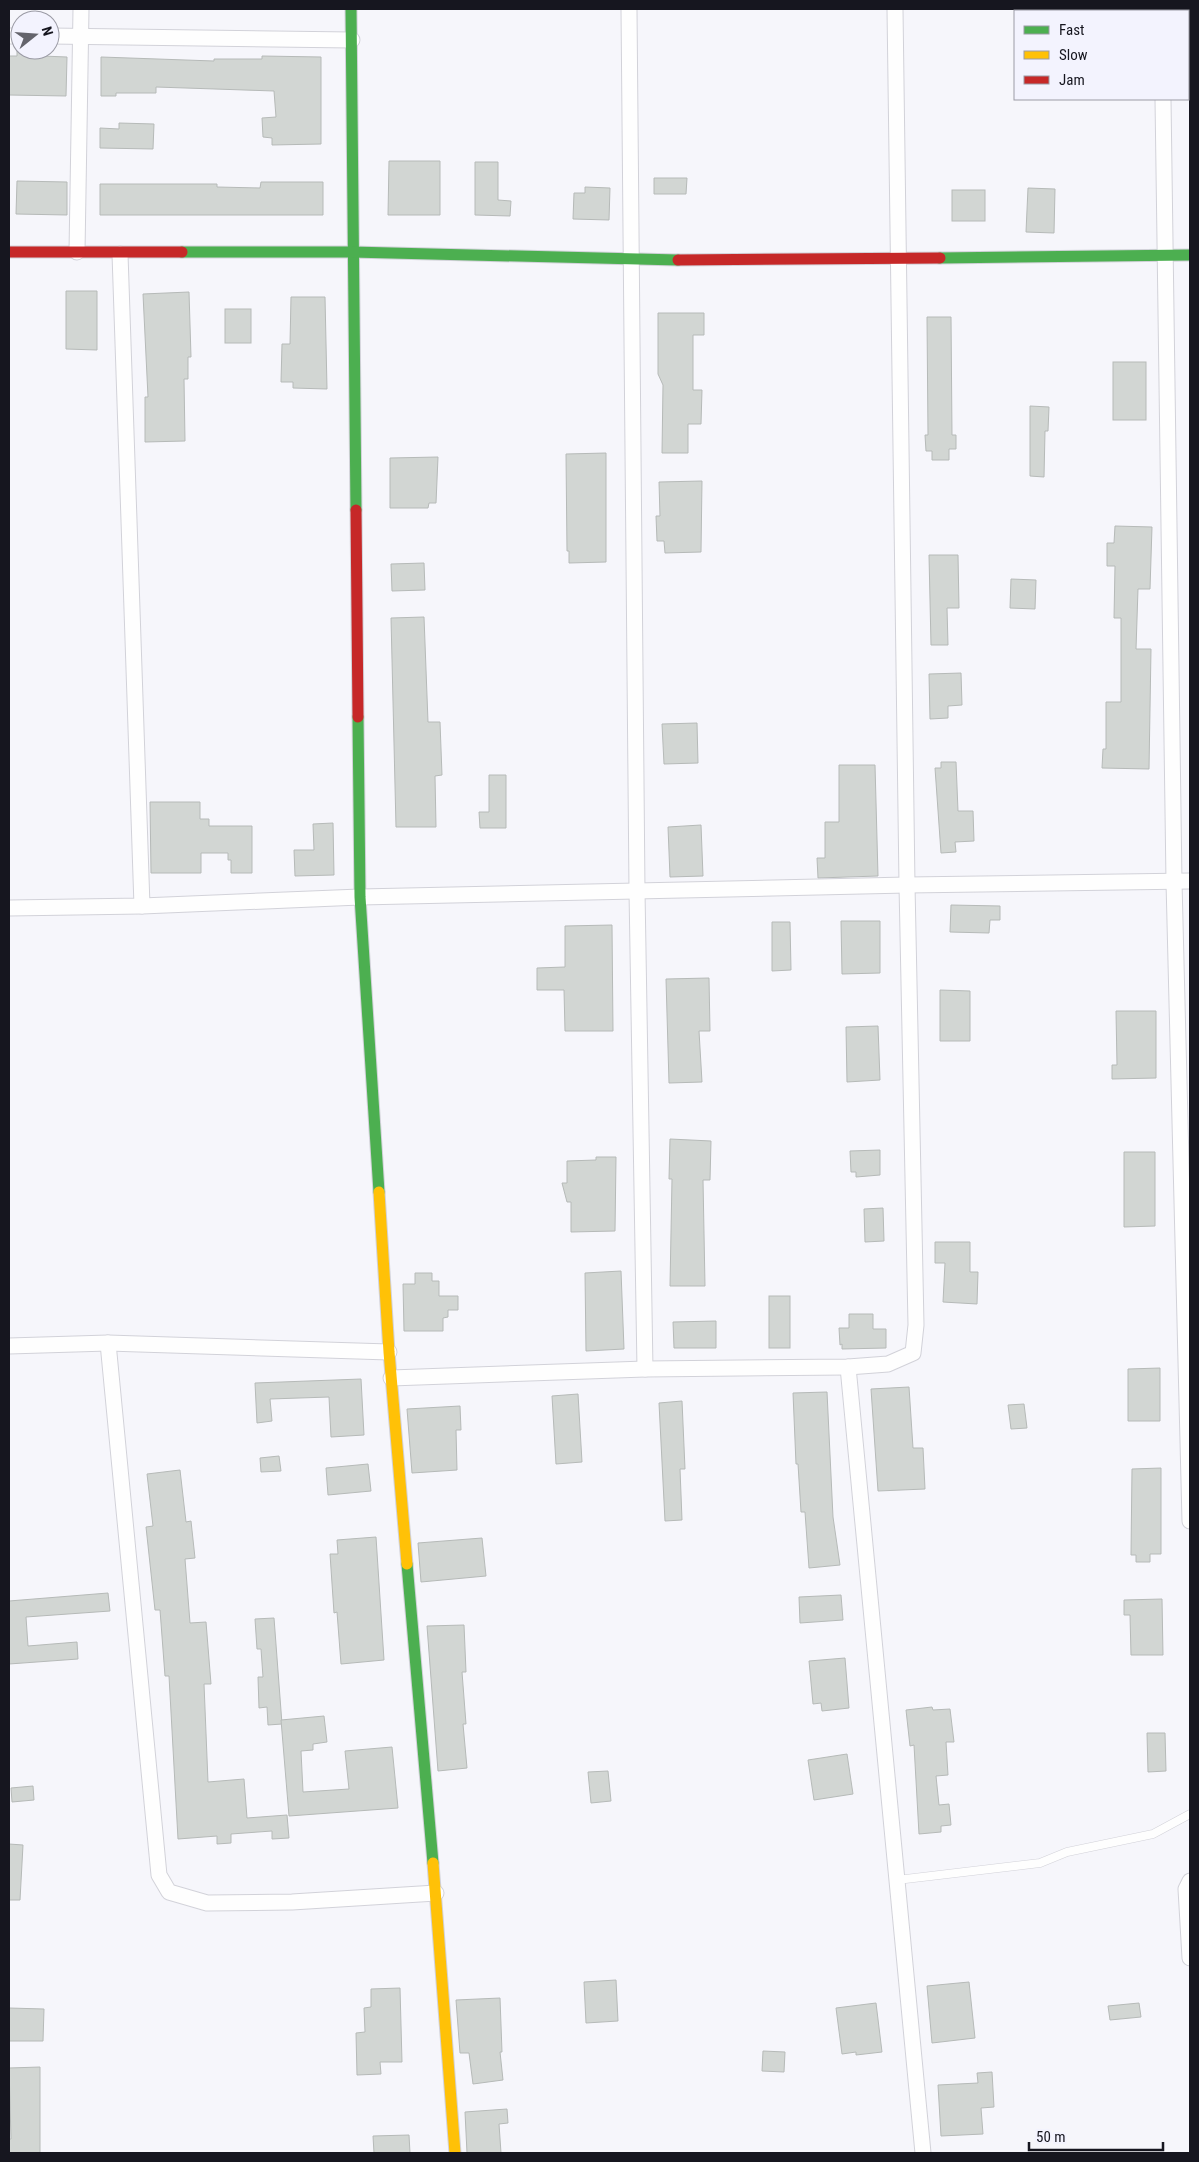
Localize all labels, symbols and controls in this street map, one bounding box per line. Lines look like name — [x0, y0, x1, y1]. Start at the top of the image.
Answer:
north arrow — [10, 10, 60, 60]
legend — [1014, 10, 1189, 100]
text: Fast — [1059, 21, 1084, 39]
text: N — [39, 25, 56, 38]
text: Slow — [1059, 46, 1088, 64]
text: Jam — [1059, 71, 1085, 89]
scale bar — [1029, 2120, 1163, 2152]
text: 50 m — [1036, 2128, 1066, 2146]

